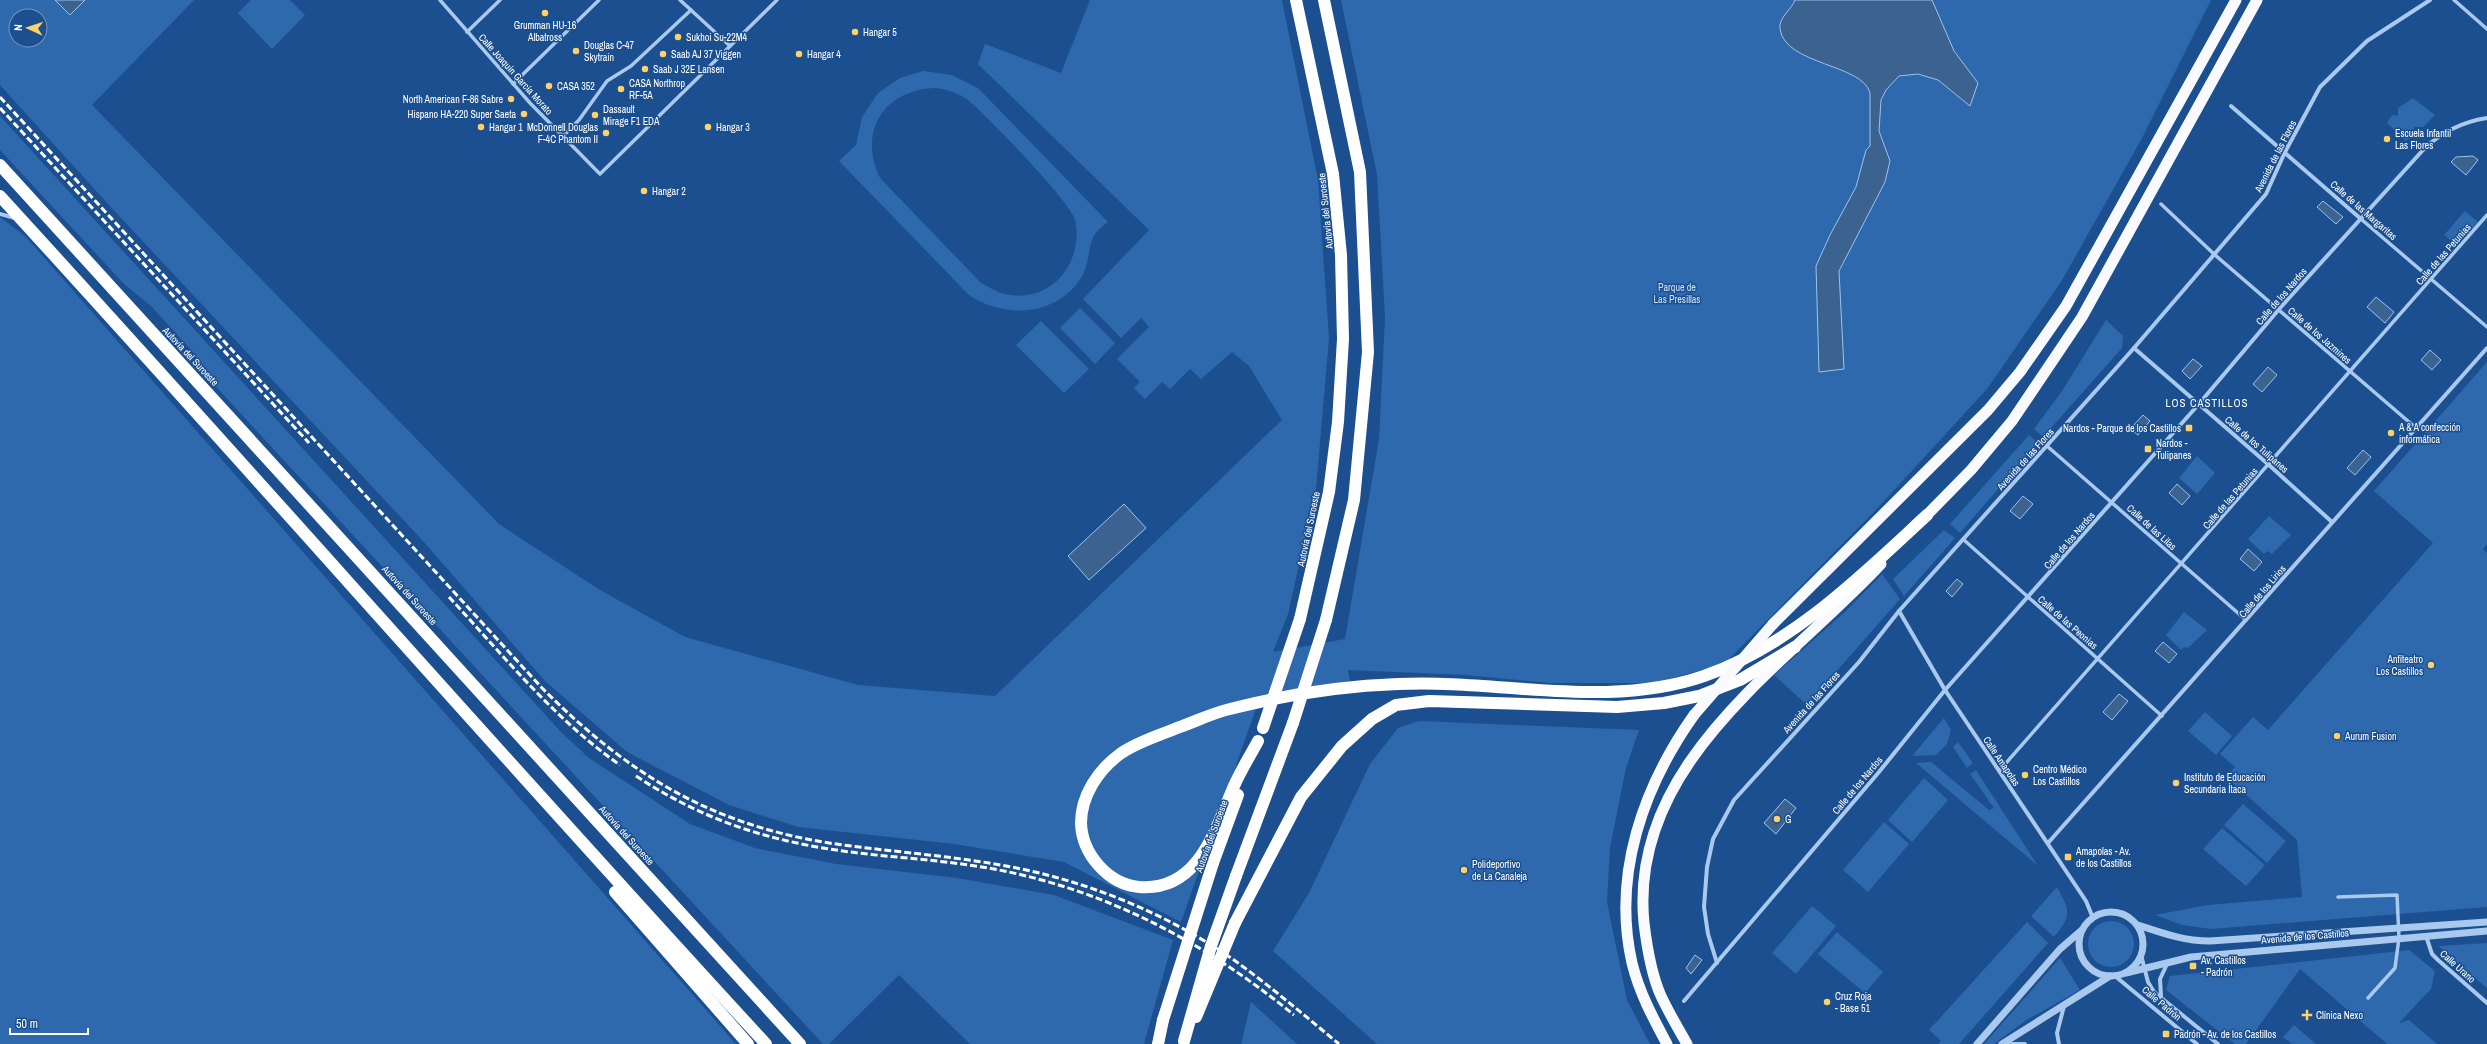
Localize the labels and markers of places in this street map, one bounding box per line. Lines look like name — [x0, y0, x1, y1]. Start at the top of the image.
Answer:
marker: Grumman HU-16 Albatross — [540, 8, 550, 18]
place label: Grumman HU-16 Albatross — [514, 19, 577, 44]
place label: Hangar 5 — [863, 26, 897, 39]
marker: Hangar 5 — [850, 27, 860, 37]
place label: Sukhoi Su-22M4 — [686, 31, 748, 44]
marker: Sukhoi Su-22M4 — [673, 32, 683, 42]
place label: Douglas C-47 Skytrain — [584, 39, 635, 64]
marker: Douglas C-47 Skytrain — [571, 46, 581, 56]
place label: Saab AJ 37 Viggen — [671, 48, 741, 61]
place label: Hangar 4 — [807, 48, 841, 61]
marker: Saab AJ 37 Viggen — [658, 49, 668, 59]
marker: Hangar 4 — [794, 49, 804, 59]
place label: Saab J 32E Lansen — [653, 63, 725, 76]
marker: Saab J 32E Lansen — [640, 64, 650, 74]
place label: CASA Northrop RF-5A — [629, 77, 686, 102]
place label: CASA 352 — [557, 80, 595, 93]
marker: CASA 352 — [544, 81, 554, 91]
marker: CASA Northrop RF-5A — [616, 84, 626, 94]
place label: North American F-86 Sabre — [403, 93, 503, 106]
marker: North American F-86 Sabre — [506, 94, 516, 104]
place label: Dassault Mirage F1 EDA — [603, 103, 660, 128]
place label: Hispano HA-220 Super Saeta — [408, 108, 516, 121]
marker: Hispano HA-220 Super Saeta — [519, 109, 529, 119]
marker: Dassault Mirage F1 EDA — [590, 110, 600, 120]
place label: Hangar 1 — [489, 121, 523, 134]
place label: McDonnell Douglas F-4C Phantom II — [527, 121, 598, 146]
place label: Hangar 3 — [716, 121, 750, 134]
marker: Hangar 1 — [476, 122, 486, 132]
marker: Hangar 3 — [703, 122, 713, 132]
place label: Escuela Infantil Las Flores — [2395, 127, 2451, 152]
marker: McDonnell Douglas F-4C Phantom II — [601, 128, 611, 138]
marker: Escuela Infantil Las Flores — [2382, 134, 2392, 144]
place label: Hangar 2 — [652, 185, 686, 198]
marker: Hangar 2 — [639, 186, 649, 196]
place label: A & A confección informática — [2398, 421, 2461, 446]
place label: Nardos - Parque de los Castillos — [2063, 422, 2181, 435]
marker: Nardos - Parque de los Castillos — [2184, 423, 2194, 433]
marker: A & A confección informática — [2386, 428, 2396, 438]
place label: Nardos - Tulipanes — [2156, 437, 2191, 462]
marker: Nardos - Tulipanes — [2143, 444, 2153, 454]
place label: Anfiteatro Los Castillos — [2376, 653, 2423, 678]
marker: Anfiteatro Los Castillos — [2426, 660, 2436, 670]
place label: Aurum Fusion — [2344, 730, 2397, 743]
marker: Aurum Fusion — [2332, 731, 2342, 741]
place label: Centro Médico Los Castillos — [2033, 763, 2087, 788]
marker: Centro Médico Los Castillos — [2020, 770, 2030, 780]
place label: Instituto de Educación Secundaria Ítaca — [2184, 771, 2266, 796]
marker: Instituto de Educación Secundaria Ítaca — [2171, 778, 2181, 788]
place label: G — [1785, 813, 1791, 826]
marker: G — [1772, 814, 1782, 824]
place label: Amapolas - Av. de los Castillos — [2075, 845, 2132, 870]
marker: Amapolas - Av. de los Castillos — [2063, 852, 2073, 862]
place label: Polideportivo de La Canaleja — [1472, 858, 1528, 883]
marker: Polideportivo de La Canaleja — [1459, 865, 1469, 875]
place label: Av. Castillos - Padrón — [2200, 954, 2246, 979]
marker: Av. Castillos - Padrón — [2188, 961, 2198, 971]
place label: Cruz Roja - Base 51 — [1835, 990, 1872, 1015]
marker: Cruz Roja - Base 51 — [1822, 997, 1832, 1007]
marker: Clínica Nexo — [2301, 1009, 2313, 1021]
place label: Clínica Nexo — [2316, 1009, 2363, 1022]
place label: Padrón - Av. de los Castillos — [2174, 1028, 2276, 1041]
marker: Padrón - Av. de los Castillos — [2161, 1029, 2171, 1039]

